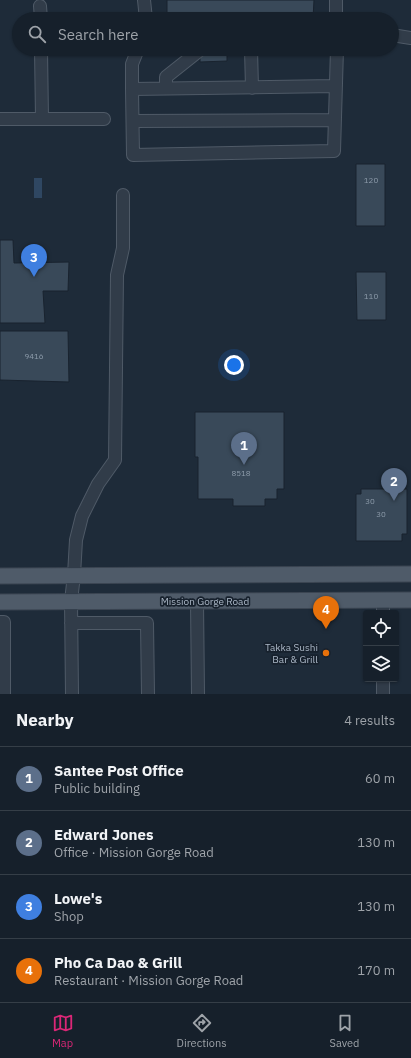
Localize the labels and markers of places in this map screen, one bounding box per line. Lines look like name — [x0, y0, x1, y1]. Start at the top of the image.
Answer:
pin: 3 — [21, 244, 47, 277]
pin: 1 — [231, 432, 257, 465]
pin: 2 — [381, 468, 407, 501]
pin: 4 — [313, 596, 339, 629]
place label: Takka Sushi Bar & Grill — [265, 641, 318, 666]
marker: Takka Sushi Bar & Grill — [321, 648, 331, 658]

